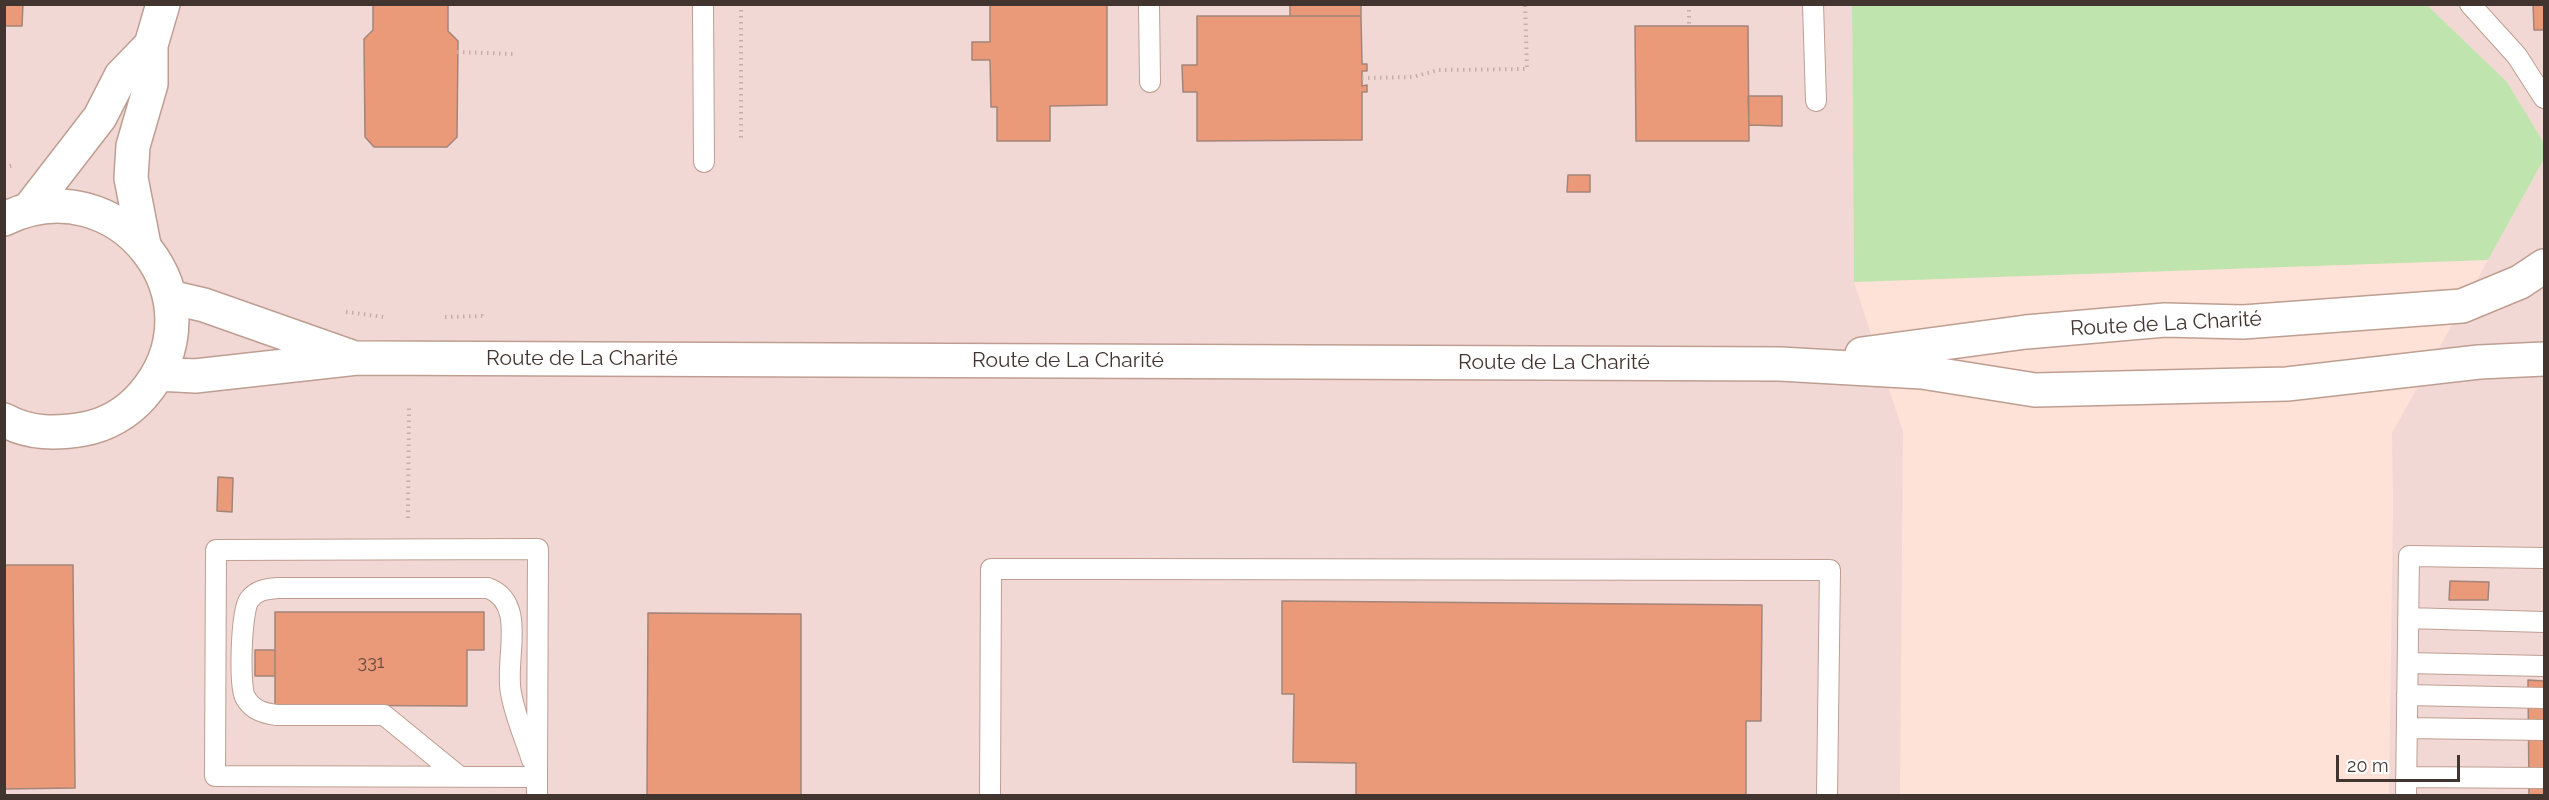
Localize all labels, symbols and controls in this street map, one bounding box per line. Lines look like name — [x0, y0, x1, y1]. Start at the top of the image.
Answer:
street label: Route de La Charité — [2070, 306, 2262, 342]
street label: Route de La Charité — [486, 346, 678, 372]
street label: Route de La Charité — [972, 348, 1164, 374]
street label: Route de La Charité — [1458, 350, 1650, 376]
house number: 331 — [358, 652, 384, 674]
scale bar — [2339, 743, 2464, 781]
text: 20 m — [2347, 755, 2389, 776]

